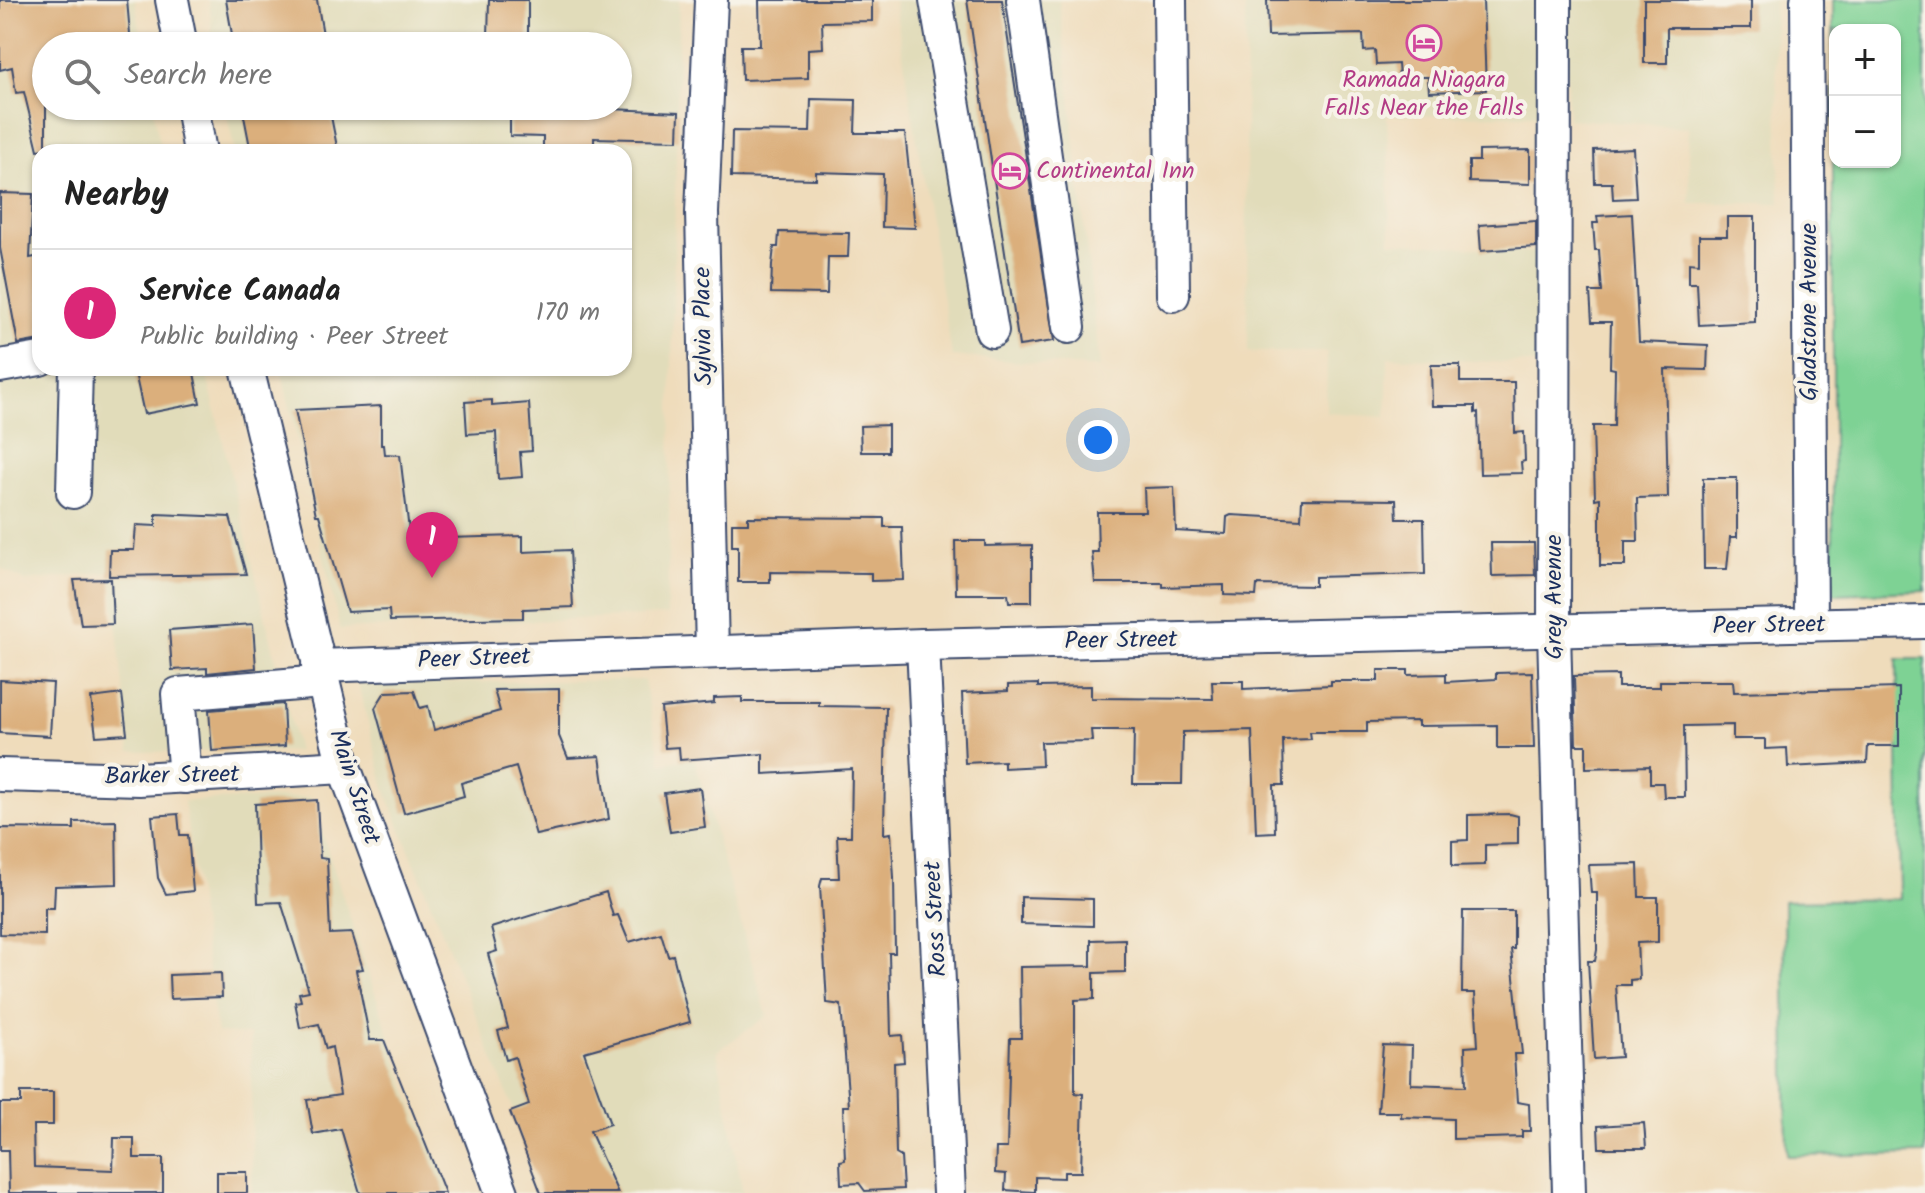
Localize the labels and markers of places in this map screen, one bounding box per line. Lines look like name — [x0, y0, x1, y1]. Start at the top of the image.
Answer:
hotel icon: Ramada Niagara Falls Near the Falls — [1405, 24, 1443, 62]
place label: Ramada Niagara Falls Near the Falls — [1324, 61, 1524, 128]
hotel icon: Continental Inn — [991, 152, 1029, 190]
place label: Continental Inn — [1036, 152, 1195, 191]
pin: 1 — [406, 512, 458, 578]

